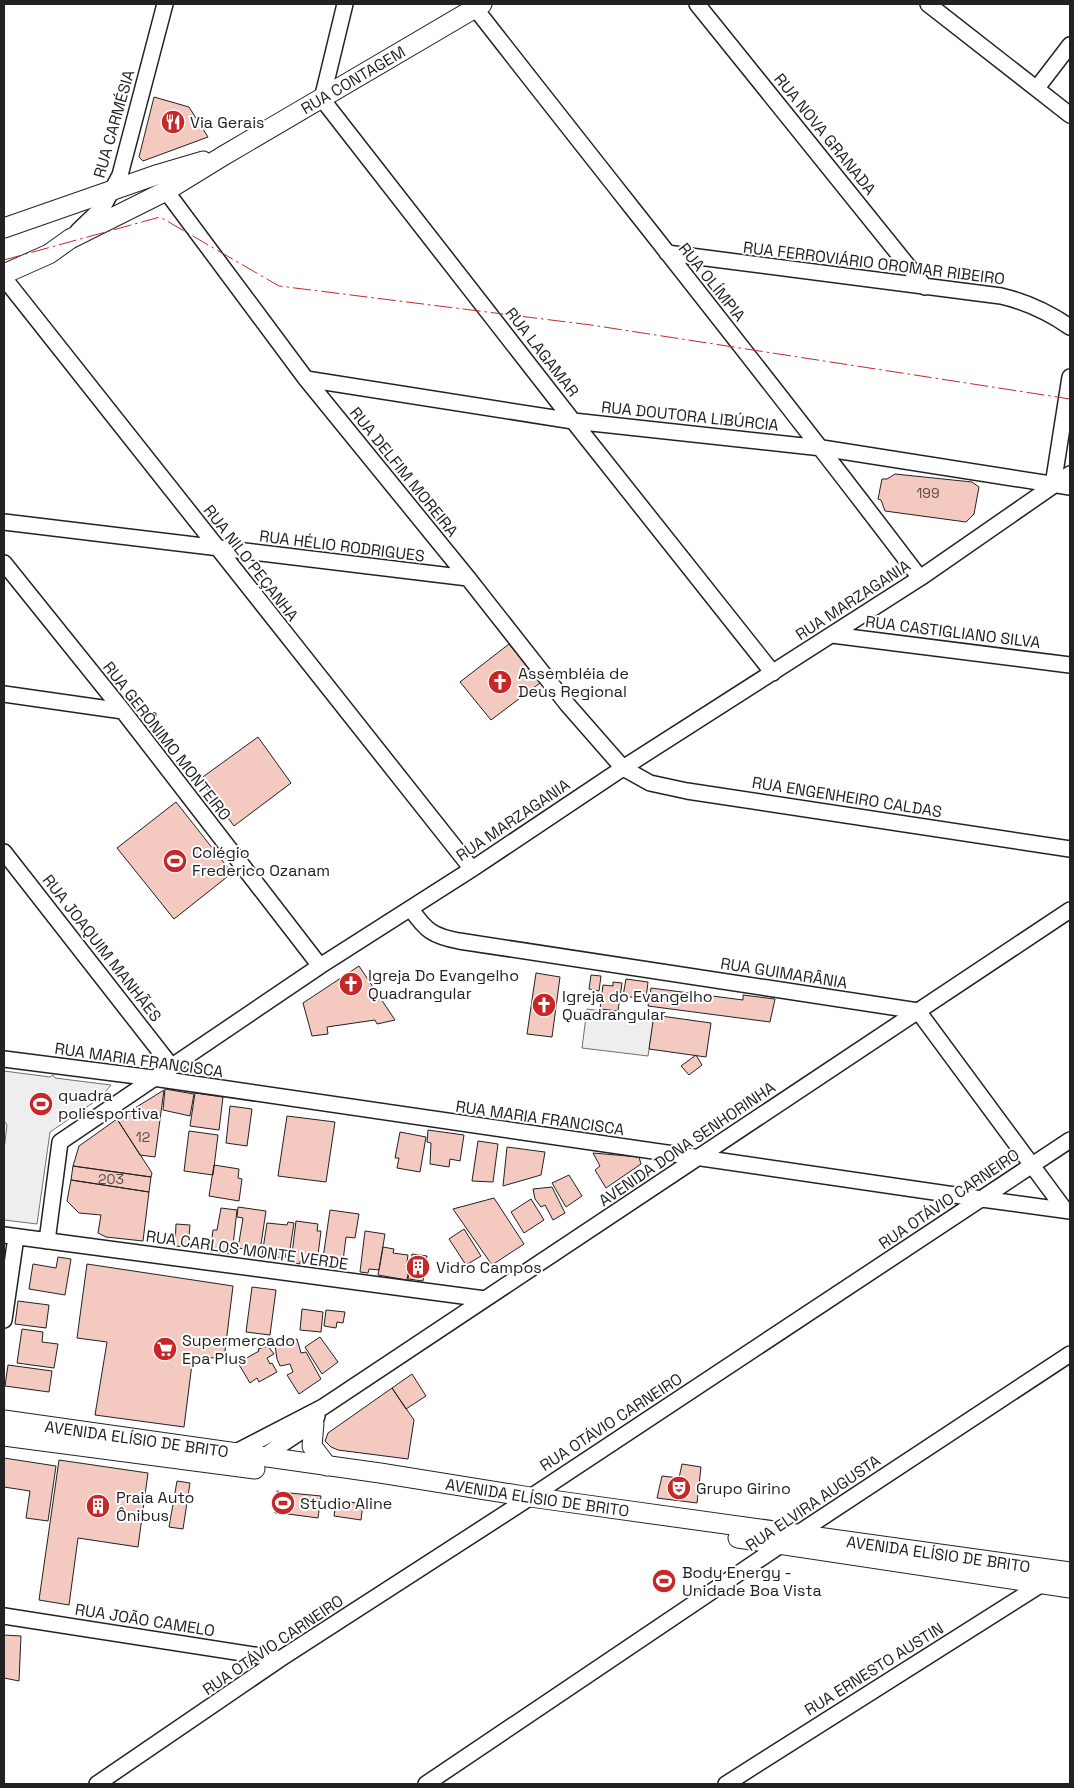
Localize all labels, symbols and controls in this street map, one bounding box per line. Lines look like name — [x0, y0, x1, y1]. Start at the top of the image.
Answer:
street label: RUA CONTAGEM — [297, 41, 409, 119]
street label: RUA CARMÉSIA — [89, 68, 139, 180]
street label: RUA NOVA GRANADA — [769, 69, 881, 199]
restaurant icon: Via Gerais — [160, 109, 186, 135]
place label: Via Gerais — [190, 112, 264, 133]
street label: RUA FERROVIÁRIO OROMAR RIBEIRO — [742, 237, 1006, 289]
street label: RUA OLÍMPIA — [674, 238, 750, 326]
street label: RUA LAGAMAR — [501, 303, 583, 401]
street label: RUA DOUTORA LIBÚRCIA — [600, 396, 780, 436]
street label: RUA DELFIM MOREIRA — [345, 403, 463, 541]
house number: 199 — [917, 484, 940, 502]
street label: RUA NILO PEÇANHA — [199, 500, 303, 626]
street label: RUA HÉLIO RODRIGUES — [258, 525, 426, 567]
street label: RUA MARZAGANIA — [792, 555, 914, 645]
street label: RUA CASTIGLIANO SILVA — [864, 611, 1042, 653]
street label: RUA GERÔNIMO MONTEIRO — [98, 657, 236, 825]
place label: Assembléia de Deus Regional — [518, 663, 629, 702]
church icon: Assembléia de Deus Regional — [487, 669, 513, 695]
street label: RUA ENGENHEIRO CALDAS — [751, 772, 944, 822]
street label: RUA MARZAGANIA — [452, 774, 574, 866]
place label: Colégio Frederico Ozanam — [192, 842, 330, 881]
sports icon: Colégio Frederico Ozanam — [162, 848, 188, 874]
street label: RUA JOAQUIM MANHÃES — [38, 870, 166, 1026]
street label: RUA GUIMARÂNIA — [719, 953, 849, 993]
place label: Igreja Do Evangelho Quadrangular — [368, 965, 519, 1004]
church icon: Igreja Do Evangelho Quadrangular — [338, 971, 364, 997]
place label: Igreja do Evangelho Quadrangular — [562, 986, 713, 1025]
church icon: Igreja do Evangelho Quadrangular — [531, 992, 557, 1018]
street label: RUA MARIA FRANCISCA — [53, 1038, 225, 1082]
street label: AVENIDA DONA SENHORINHA — [595, 1077, 779, 1211]
place label: quadra poliesportiva — [58, 1085, 159, 1124]
sports icon: quadra poliesportiva — [28, 1091, 54, 1117]
street label: RUA MARIA FRANCISCA — [454, 1096, 626, 1140]
house number: 12 — [136, 1128, 150, 1146]
street label: RUA OTÁVIO CARNEIRO — [875, 1144, 1023, 1254]
house number: 203 — [98, 1170, 124, 1188]
street label: RUA CARLOS MONTE VERDE — [145, 1225, 349, 1275]
building icon: Vidro Campos — [405, 1254, 431, 1280]
place label: Vidro Campos — [436, 1257, 542, 1278]
place label: Supermercado Epa Plus — [182, 1330, 295, 1369]
supermarket icon: Supermercado Epa Plus — [152, 1336, 178, 1362]
street label: RUA OTÁVIO CARNEIRO — [536, 1368, 686, 1476]
street label: AVENIDA ELÍSIO DE BRITO — [43, 1415, 230, 1462]
street label: RUA ELVIRA AUGUSTA — [742, 1450, 884, 1556]
street label: AVENIDA ELÍSIO DE BRITO — [444, 1473, 631, 1521]
theatre icon: Grupo Girino — [666, 1475, 692, 1501]
place label: Grupo Girino — [696, 1478, 791, 1499]
place label: Praia Auto Ônibus — [116, 1487, 194, 1526]
sports icon: Studio Aline — [270, 1490, 296, 1516]
building icon: Praia Auto Ônibus — [85, 1493, 111, 1519]
place label: Studio Aline — [300, 1493, 392, 1514]
street label: AVENIDA ELÍSIO DE BRITO — [845, 1531, 1032, 1577]
place label: Body Energy - Unidade Boa Vista — [682, 1562, 822, 1601]
sports icon: Body Energy - Unidade Boa Vista — [651, 1568, 677, 1594]
street label: RUA OTÁVIO CARNEIRO — [199, 1590, 347, 1700]
street label: RUA JOÃO CAMELO — [74, 1599, 216, 1641]
street label: RUA ERNESTO AUSTIN — [801, 1618, 947, 1720]

